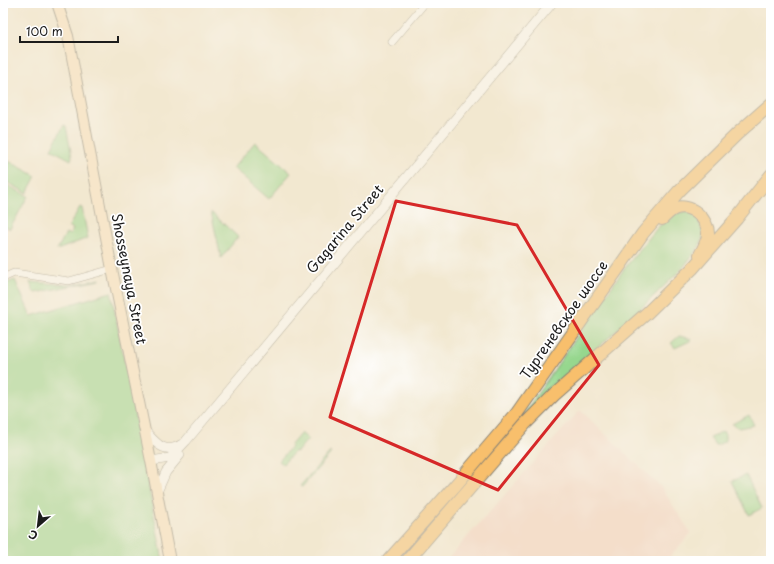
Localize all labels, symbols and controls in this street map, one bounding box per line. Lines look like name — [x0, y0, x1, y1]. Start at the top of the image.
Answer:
scale bar — [20, 18, 118, 44]
text: 100 m — [26, 22, 63, 40]
street label: Gagarina Street — [301, 179, 388, 278]
street label: Shosseynaya Street — [107, 212, 153, 346]
street label: Тургеневское шоссе — [515, 256, 613, 383]
north arrow — [18, 506, 58, 546]
text: С — [25, 526, 41, 545]

